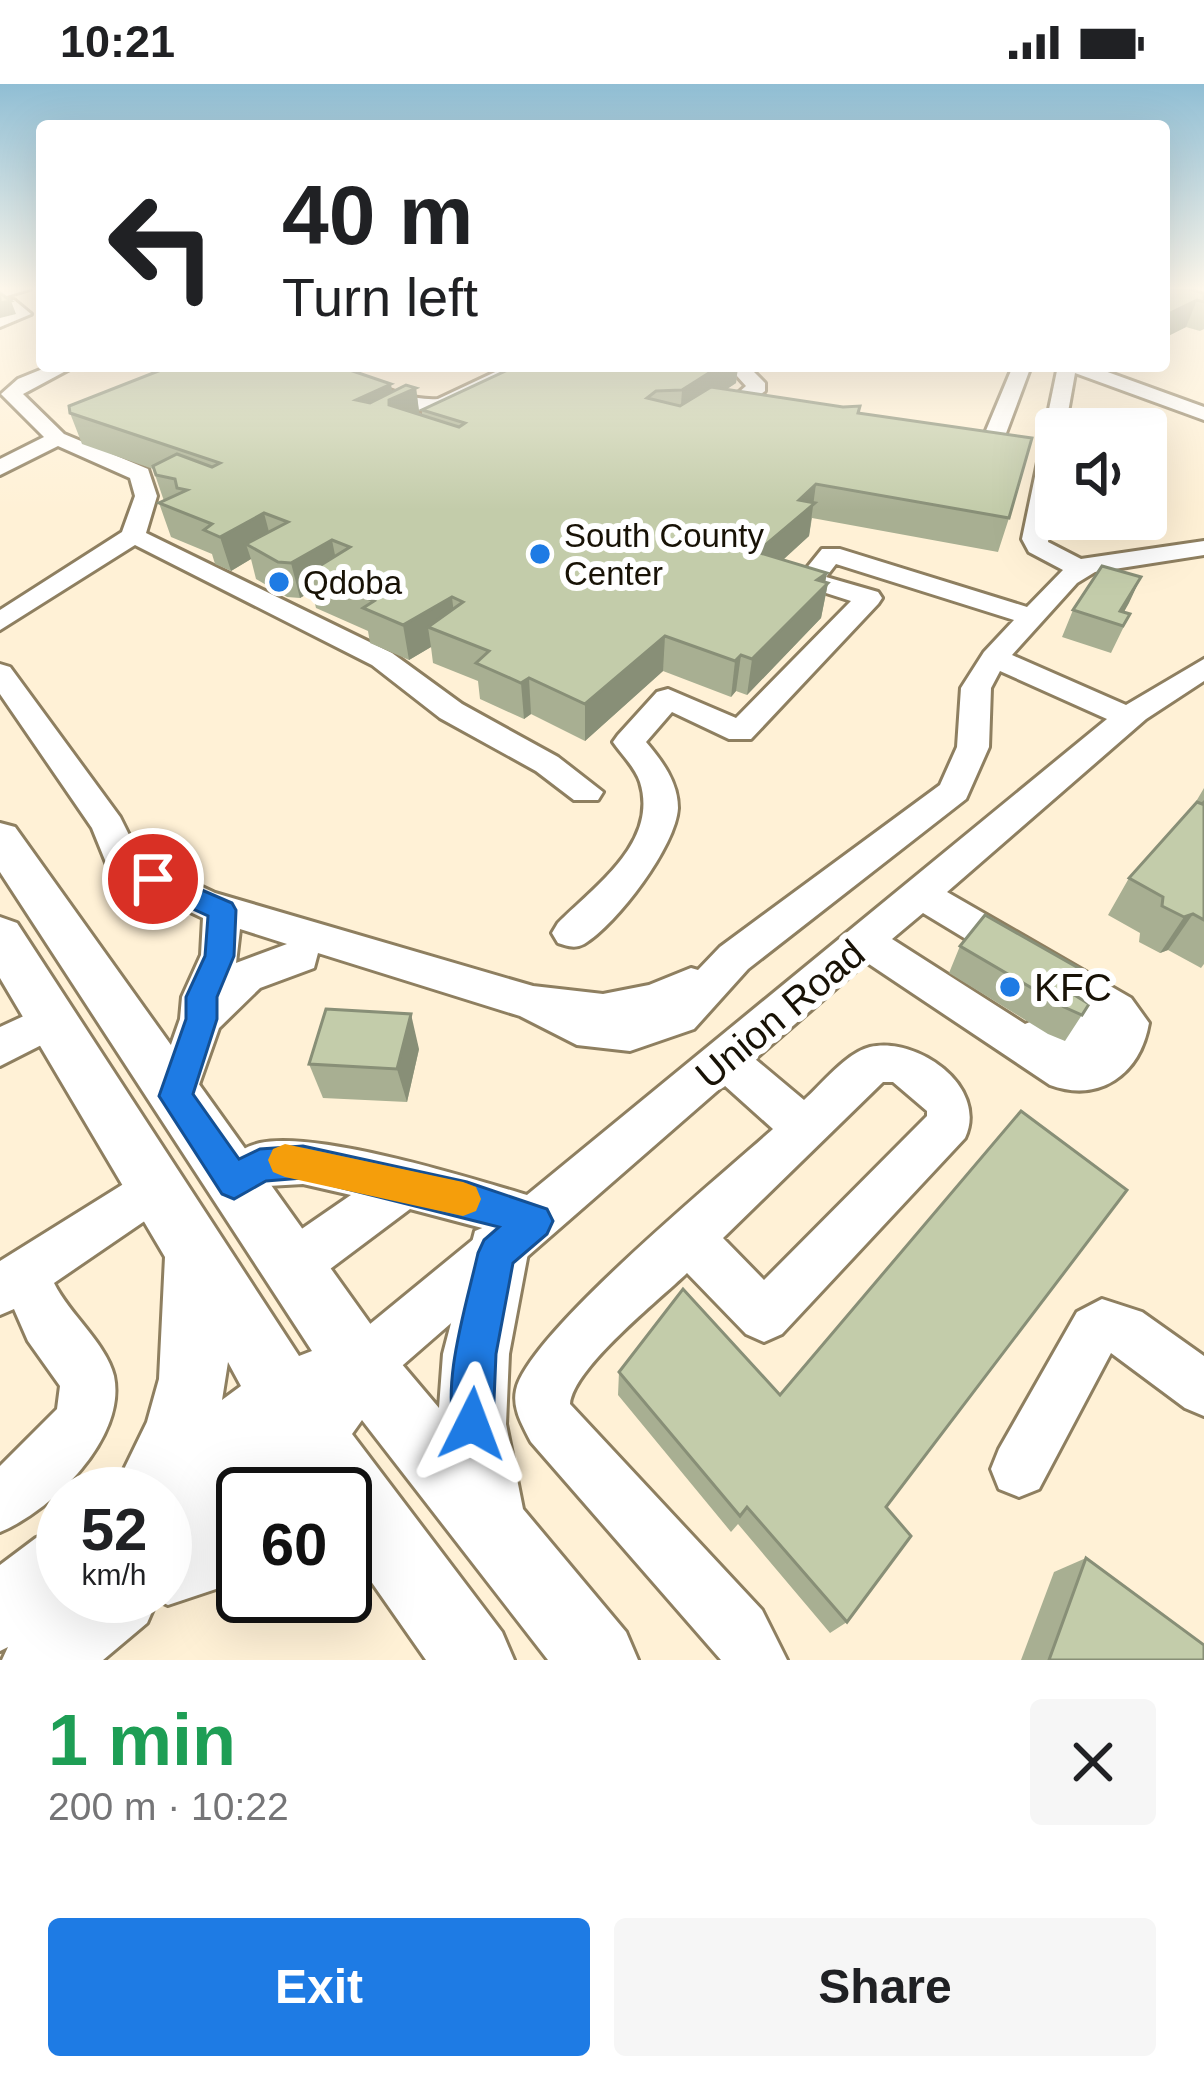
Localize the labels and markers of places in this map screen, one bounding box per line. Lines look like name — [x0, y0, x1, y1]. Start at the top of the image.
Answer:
place label: South County Center — [564, 517, 764, 592]
marker: South County Center — [527, 541, 553, 567]
place label: Qdoba — [303, 564, 403, 601]
marker: Qdoba — [266, 569, 292, 595]
pin — [102, 828, 204, 930]
place label: KFC — [1034, 966, 1112, 1009]
marker: KFC — [997, 974, 1023, 1000]

